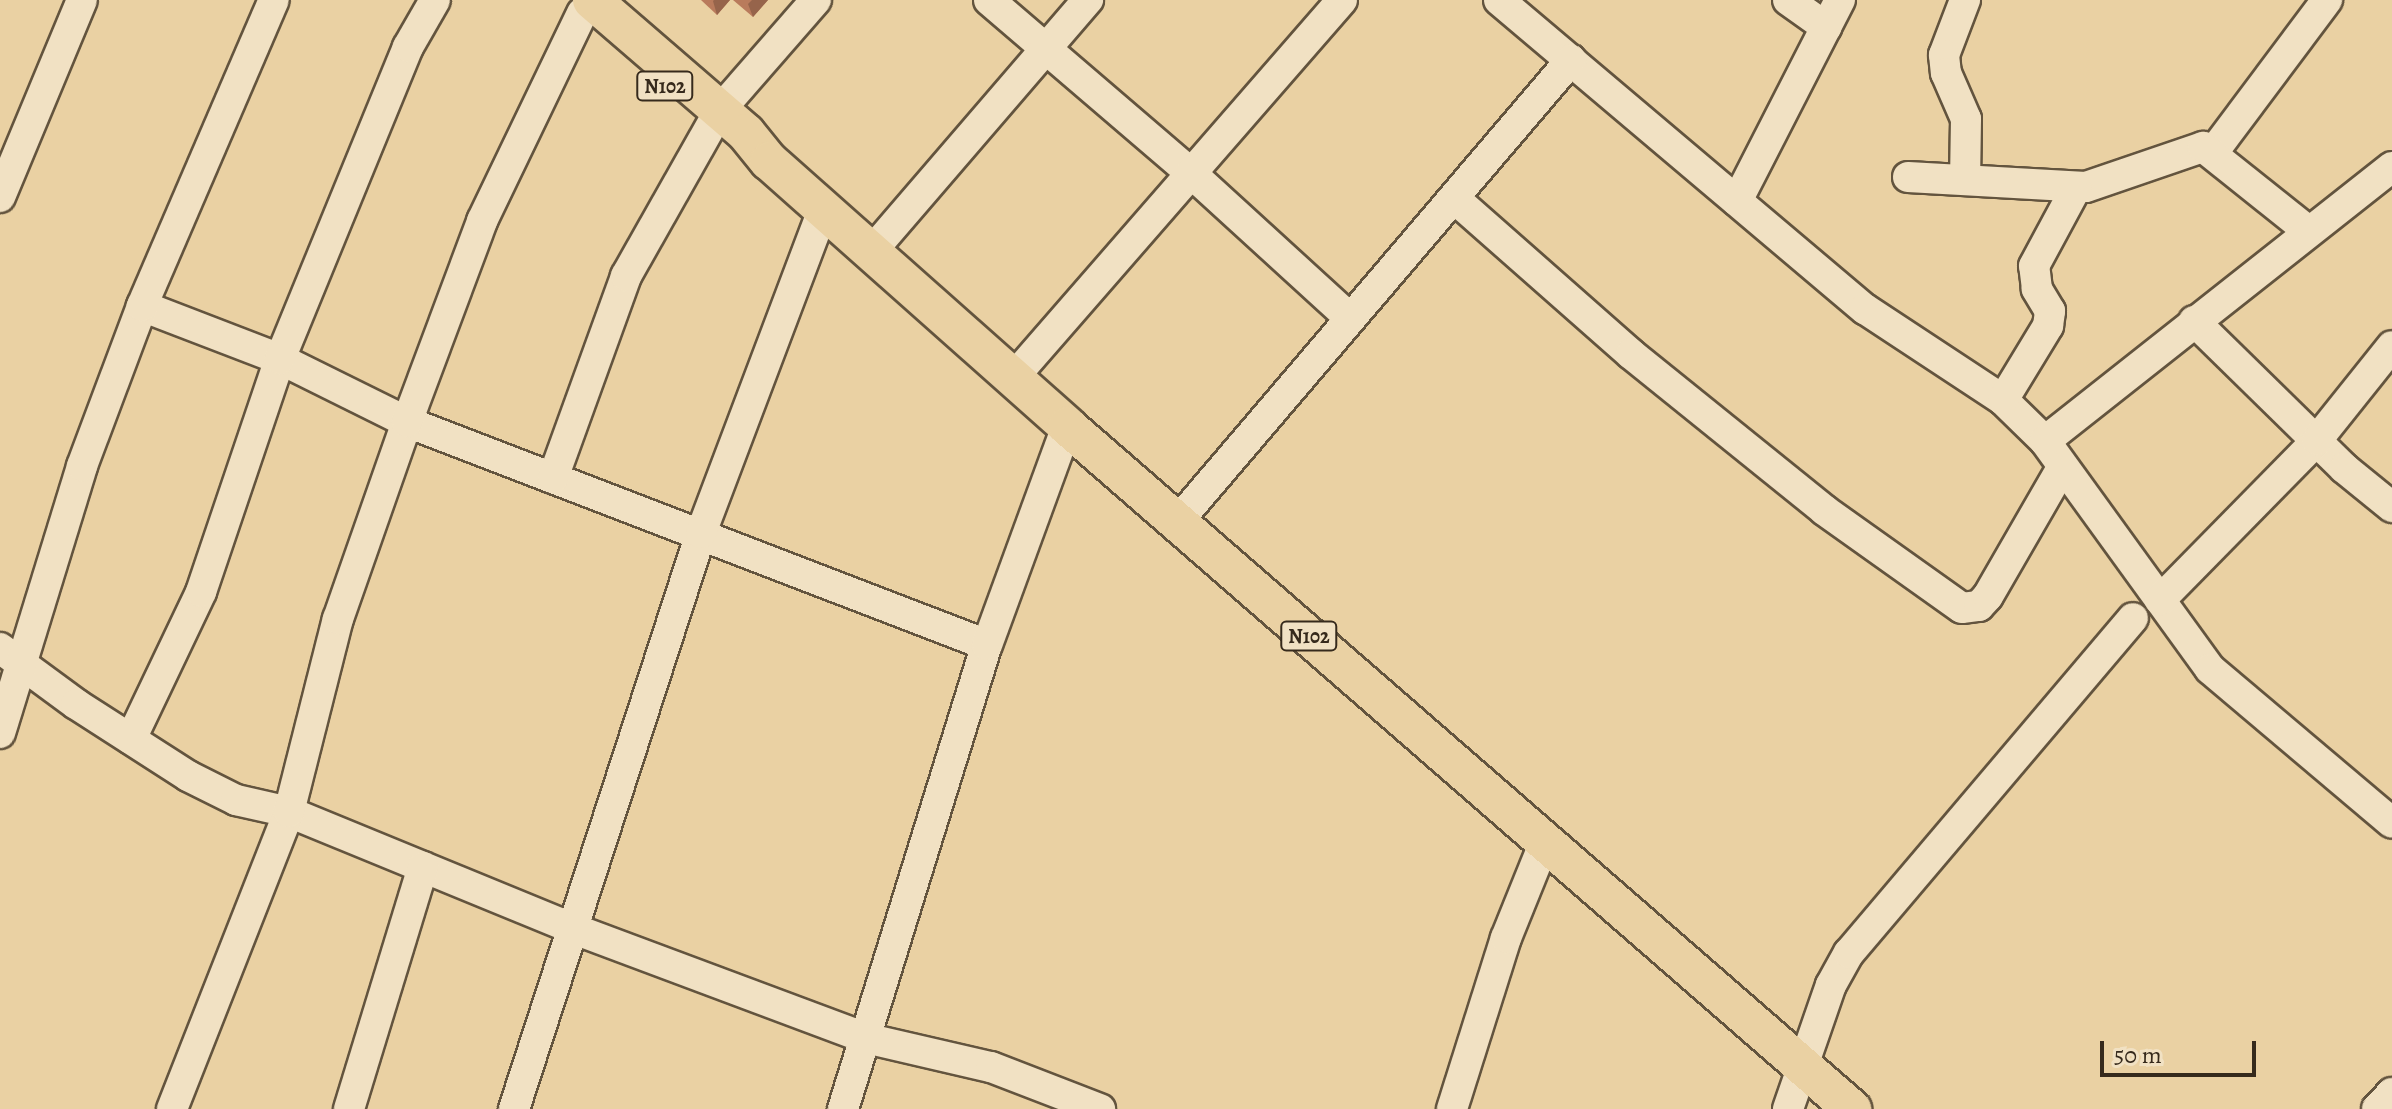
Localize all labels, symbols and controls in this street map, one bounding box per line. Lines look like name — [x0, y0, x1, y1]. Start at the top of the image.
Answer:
road number: N102 — [635, 70, 695, 102]
road number: N102 — [1279, 620, 1339, 652]
scale bar — [2104, 1025, 2260, 1075]
text: 50 m — [2114, 1039, 2162, 1071]

